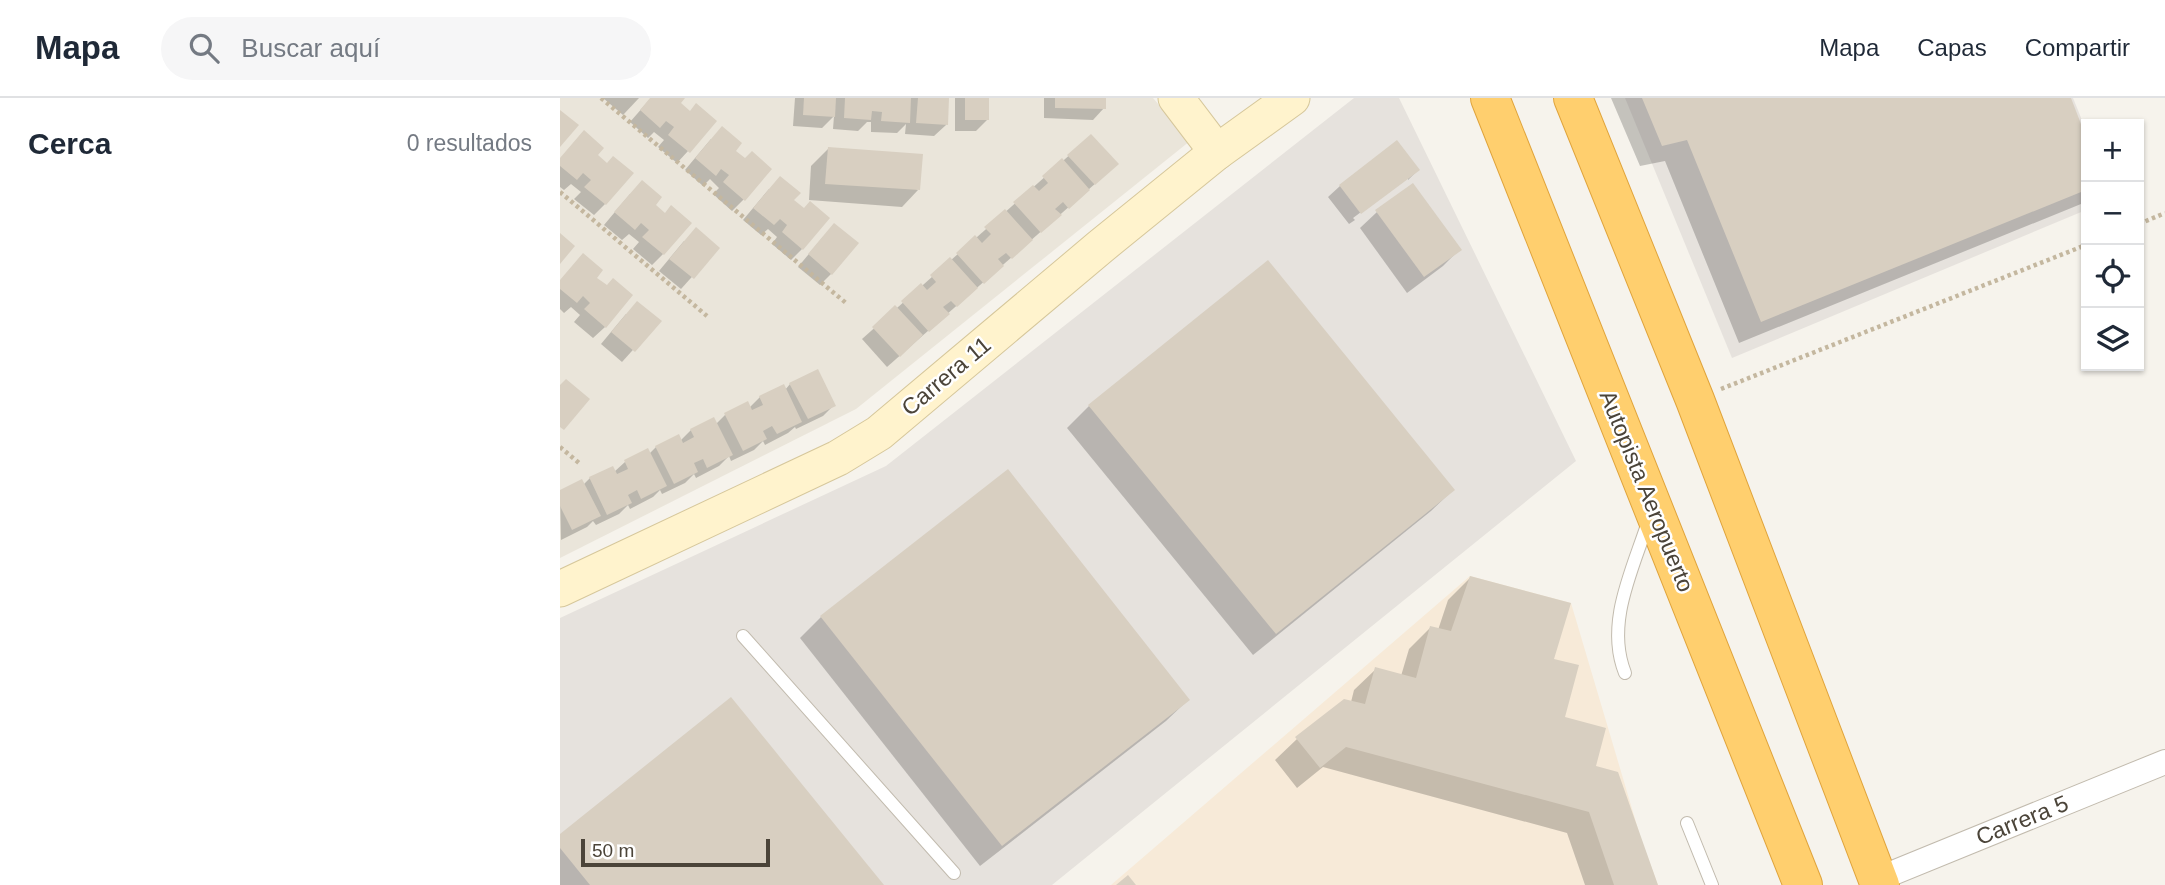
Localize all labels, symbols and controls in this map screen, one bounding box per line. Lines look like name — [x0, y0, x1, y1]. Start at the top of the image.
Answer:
search box — [161, 17, 651, 80]
text: Mapa — [35, 29, 119, 66]
icon: search — [185, 29, 223, 67]
text: Buscar aquí — [241, 33, 380, 63]
text: Mapa — [1819, 34, 1879, 61]
text: Capas — [1917, 34, 1987, 61]
text: Compartir — [2025, 34, 2130, 61]
map controls — [2081, 119, 2144, 371]
button: + — [2081, 119, 2144, 182]
text: Cerca — [28, 127, 111, 160]
text: 0 resultados — [407, 130, 532, 156]
button: − — [2081, 182, 2144, 245]
button: locate — [2081, 245, 2144, 308]
button: layers — [2081, 308, 2144, 371]
street label: Carrera 11 — [896, 331, 996, 421]
street label: Autopista Aeropuerto — [1595, 387, 1699, 595]
street label: Carrera 5 — [1972, 790, 2072, 850]
scale bar — [581, 836, 770, 868]
text: 50 m — [592, 840, 634, 861]

